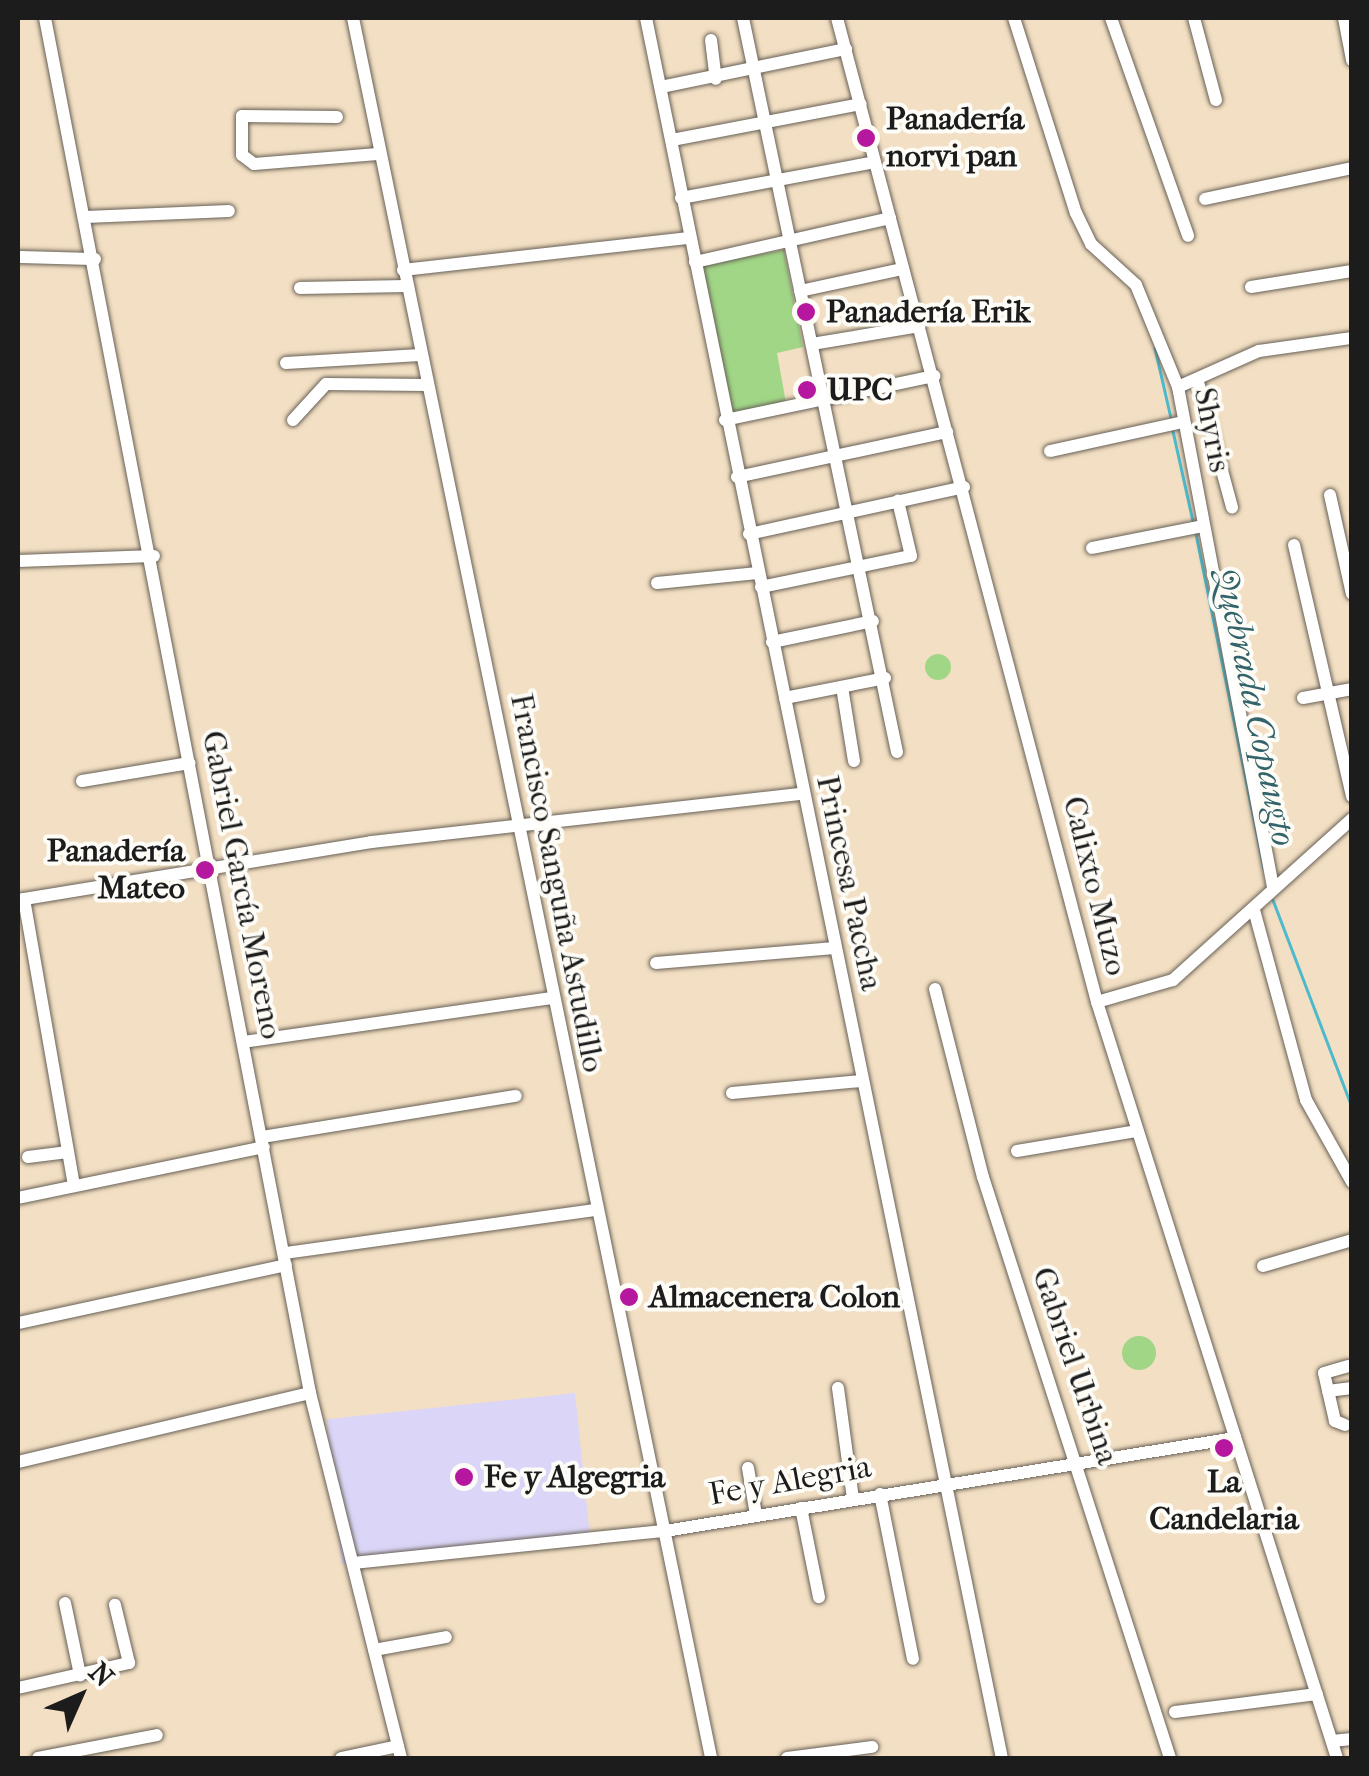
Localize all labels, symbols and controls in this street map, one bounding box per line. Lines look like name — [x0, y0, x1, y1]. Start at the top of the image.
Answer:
place label: Panadería norvi pan — [886, 101, 1024, 176]
marker: Panadería norvi pan — [855, 127, 877, 149]
place label: Panadería Erik — [826, 293, 1030, 331]
marker: Panadería Erik — [795, 301, 817, 323]
place label: UPC — [827, 371, 893, 409]
marker: UPC — [796, 379, 818, 401]
street label: Shyris — [1185, 384, 1239, 476]
water label: Quebrada Copaugto — [1205, 564, 1305, 850]
street label: Francisco Sanguña Astudillo — [501, 690, 613, 1076]
street label: Gabriel García Moreno — [193, 728, 291, 1042]
street label: Princesa Paccha — [807, 772, 891, 994]
street label: Calixto Muzo — [1054, 792, 1136, 980]
place label: Panadería Mateo — [47, 833, 185, 908]
marker: Panadería Mateo — [194, 859, 216, 881]
street label: Gabriel Urbina — [1023, 1262, 1127, 1470]
place label: Almacenera Colon — [649, 1278, 900, 1316]
marker: Almacenera Colon — [618, 1286, 640, 1308]
marker: La Candelaria — [1213, 1437, 1235, 1459]
street label: Fe y Alegria — [706, 1448, 874, 1514]
place label: Fe y Algegria — [484, 1458, 665, 1496]
place label: La Candelaria — [1149, 1464, 1299, 1539]
marker: Fe y Algegria — [453, 1466, 475, 1488]
north arrow — [30, 1646, 130, 1746]
text: N — [82, 1655, 121, 1694]

